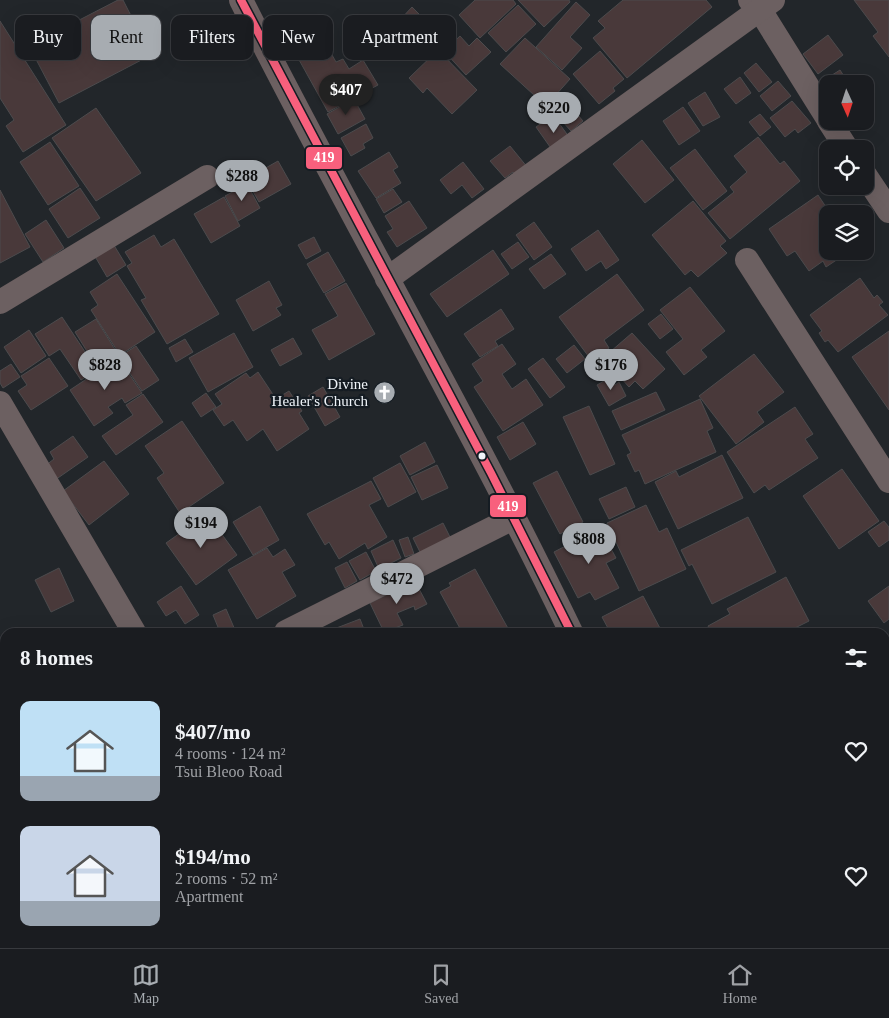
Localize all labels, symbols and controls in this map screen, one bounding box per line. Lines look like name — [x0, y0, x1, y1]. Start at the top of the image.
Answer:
chip: Buy — [15, 15, 81, 60]
chip: Rent — [91, 15, 161, 60]
chip: Filters — [171, 15, 253, 60]
chip: New — [263, 15, 333, 60]
chip: Apartment — [343, 15, 456, 60]
pin: $407 — [316, 74, 376, 116]
north arrow — [819, 75, 874, 130]
map controls — [819, 75, 874, 260]
text: $407 — [330, 81, 362, 98]
pin: $220 — [524, 92, 584, 134]
text: $220 — [538, 99, 570, 116]
button: locate — [819, 140, 874, 195]
line badge: 419 — [305, 146, 343, 170]
text: 419 — [314, 150, 335, 165]
pin: $288 — [212, 160, 272, 202]
text: $288 — [226, 167, 258, 184]
button: layers — [819, 205, 874, 260]
pin: $828 — [75, 348, 135, 391]
pin: $176 — [581, 348, 641, 391]
text: $828 — [89, 356, 121, 373]
text: $176 — [595, 356, 627, 373]
place label: Divine Healer's Church — [272, 376, 368, 409]
church icon: Divine Healer's Church — [372, 381, 396, 405]
unlabelled marker — [477, 451, 487, 461]
line badge: 419 — [489, 494, 527, 518]
text: 419 — [498, 499, 519, 514]
pin: $194 — [171, 506, 231, 549]
text: $194 — [185, 514, 217, 531]
pin: $808 — [559, 522, 619, 565]
text: $808 — [573, 530, 605, 547]
pin: $472 — [367, 562, 427, 605]
text: $472 — [381, 570, 413, 587]
icon: filters — [842, 644, 870, 672]
text: 8 homes — [20, 646, 93, 670]
text: $407/mo — [175, 720, 251, 744]
icon: home — [60, 721, 120, 781]
icon: heart — [842, 737, 870, 765]
text: 4 rooms · 124 m² — [175, 745, 286, 762]
text: Tsui Bleoo Road — [175, 763, 282, 780]
text: $194/mo — [175, 845, 251, 869]
icon: home — [60, 846, 120, 906]
icon: heart — [842, 862, 870, 890]
text: 2 rooms · 52 m² — [175, 870, 278, 887]
text: Apartment — [175, 888, 243, 905]
tab: Map — [132, 961, 160, 1007]
tab: Saved — [424, 961, 459, 1007]
tab: Home — [723, 961, 757, 1007]

